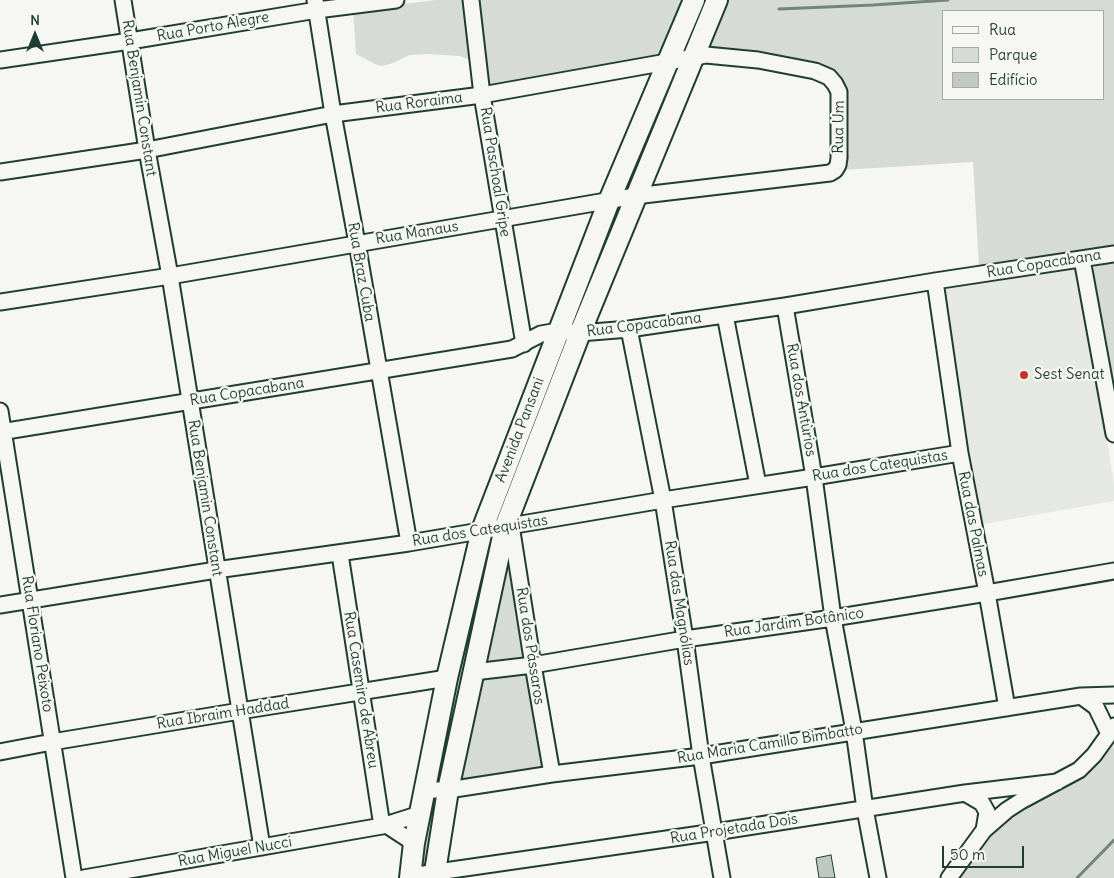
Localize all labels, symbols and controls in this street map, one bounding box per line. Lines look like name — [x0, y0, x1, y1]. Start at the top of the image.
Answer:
street label: Rua Porto Alegre — [155, 8, 271, 46]
north arrow — [10, 10, 60, 60]
legend — [942, 10, 1104, 100]
text: N — [30, 11, 40, 29]
street label: Rua Benjamin Constant — [118, 18, 160, 178]
text: Rua — [989, 20, 1016, 39]
text: Parque — [989, 45, 1037, 64]
text: Edifício — [989, 70, 1037, 89]
street label: Rua Roraima — [374, 89, 464, 117]
street label: Rua Um — [830, 100, 848, 154]
street label: Rua Paschoal Gripe — [476, 106, 514, 238]
street label: Rua Manaus — [374, 218, 460, 248]
street label: Rua Braz Cuba — [343, 221, 379, 323]
street label: Rua Copacabana — [985, 246, 1103, 282]
street label: Rua Copacabana — [586, 309, 702, 341]
street label: Rua dos Antùrios — [782, 342, 820, 458]
place label: Sest Senat — [1034, 366, 1105, 384]
marker: Sest Senat — [1018, 369, 1030, 381]
street label: Rua Copacabana — [188, 374, 306, 410]
street label: Avenida Pansani — [492, 375, 548, 485]
street label: Rua Benjamin Constant — [184, 418, 226, 578]
street label: Rua dos Catequistas — [811, 446, 949, 486]
street label: Rua das Palmas — [954, 470, 992, 578]
street label: Rua dos Catequistas — [411, 511, 549, 551]
street label: Rua das Magnólias — [660, 539, 698, 667]
street label: Rua Floriano Peixoto — [17, 574, 57, 714]
street label: Rua dos Pássaros — [512, 586, 548, 706]
street label: Rua Jardim Botânico — [723, 604, 865, 642]
street label: Rua Casemiro de Abreu — [340, 610, 382, 770]
street label: Rua Ibraim Haddad — [155, 695, 291, 733]
street label: Rua Maria Camillo Bimbatto — [676, 720, 864, 768]
street label: Rua Projetada Dois — [669, 810, 799, 848]
street label: Rua Miguel Nucci — [177, 833, 293, 871]
scale bar — [944, 836, 1026, 868]
text: 50 m — [950, 845, 985, 864]

